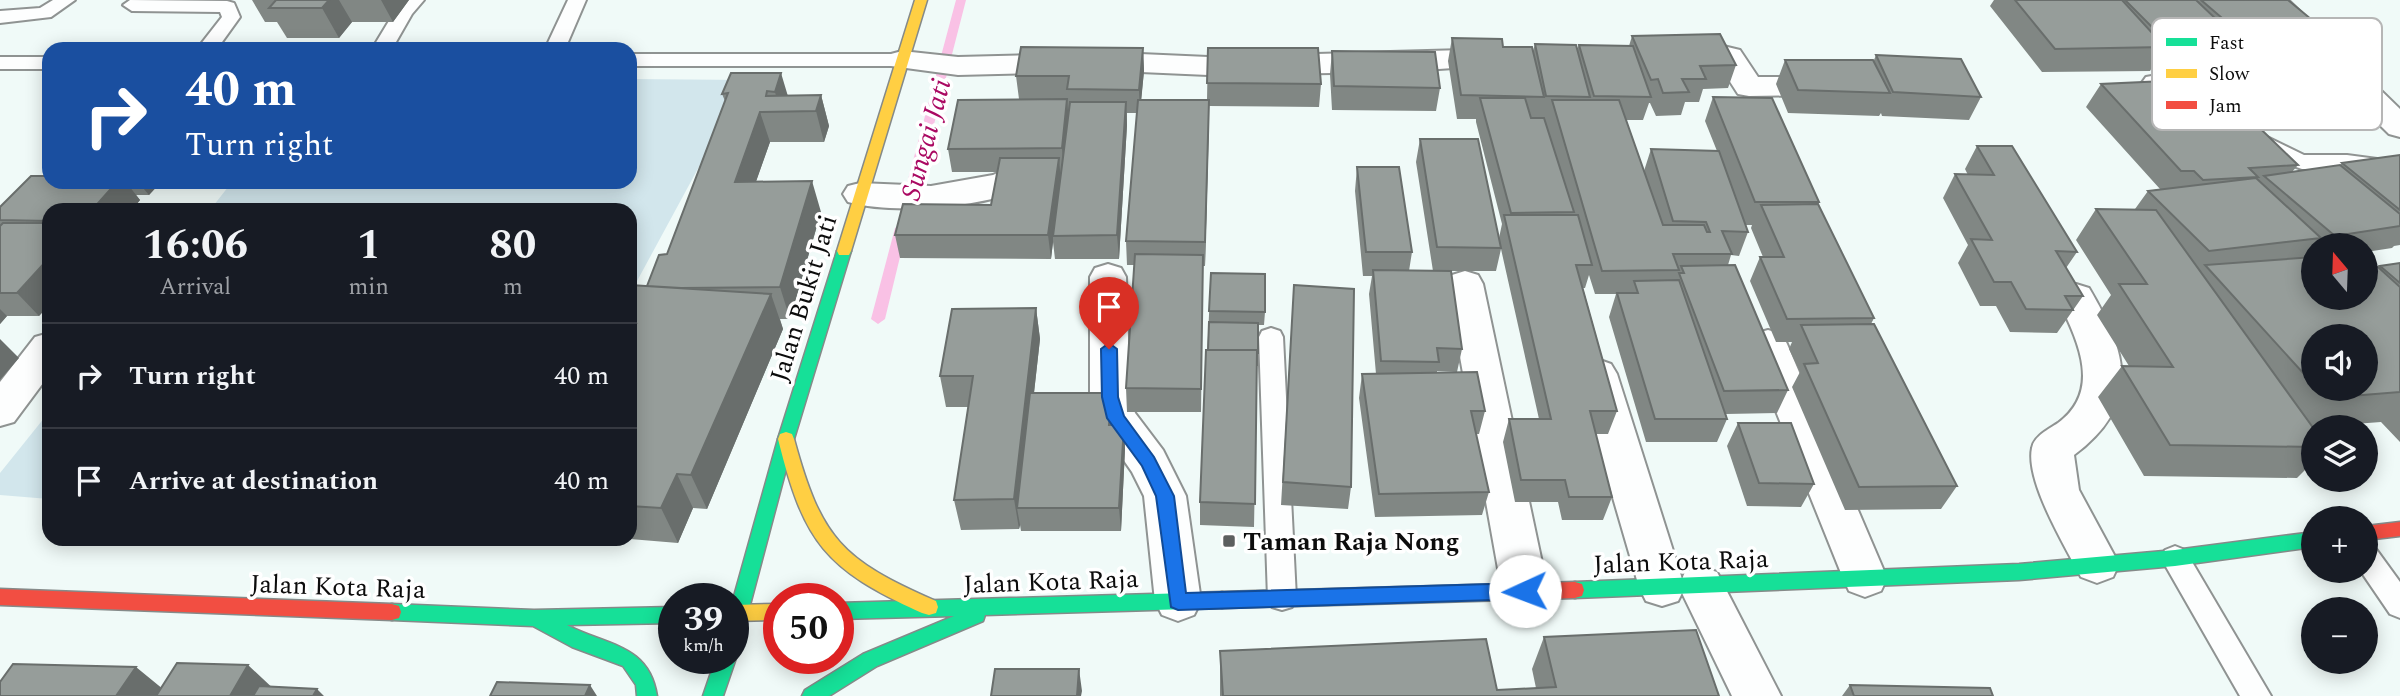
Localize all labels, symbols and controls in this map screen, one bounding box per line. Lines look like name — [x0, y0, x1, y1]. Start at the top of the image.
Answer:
legend — [2152, 18, 2382, 130]
text: Fast — [2209, 29, 2245, 58]
text: 40 m — [185, 53, 296, 128]
text: Slow — [2209, 60, 2250, 89]
icon: right — [70, 70, 161, 161]
water label: Sungai Jati — [890, 74, 963, 205]
text: Jam — [2209, 92, 2241, 121]
text: Turn right — [185, 121, 333, 170]
street label: Jalan Bukit Jati — [760, 210, 848, 387]
text: 16:06 — [143, 214, 248, 277]
text: 1 — [357, 214, 380, 277]
text: 80 — [489, 214, 536, 277]
north arrow — [2301, 233, 2378, 310]
map controls — [2301, 233, 2378, 674]
text: Arrival — [159, 270, 231, 305]
text: min — [349, 270, 389, 305]
text: m — [503, 270, 523, 305]
pin — [1079, 277, 1139, 349]
icon: arrive — [1090, 288, 1128, 326]
button: sound — [2301, 324, 2378, 401]
text: Turn right — [129, 356, 256, 396]
text: 40 m — [554, 356, 609, 396]
icon: right — [70, 357, 108, 395]
button: layers — [2301, 415, 2378, 492]
text: Arrive at destination — [129, 461, 378, 501]
text: 40 m — [554, 461, 609, 501]
icon: arrive — [70, 462, 108, 500]
button: + — [2301, 506, 2378, 583]
place label: Taman Raja Nong — [1243, 522, 1459, 562]
marker: Taman Raja Nong — [1221, 533, 1237, 549]
street label: Jalan Kota Raja — [1593, 539, 1770, 585]
position arrow — [1488, 554, 1562, 628]
street label: Jalan Kota Raja — [963, 559, 1140, 605]
street label: Jalan Kota Raja — [250, 564, 427, 610]
speed limit sign: 50 — [763, 583, 854, 674]
text: 39 — [684, 593, 723, 646]
button: − — [2301, 597, 2378, 674]
text: km/h — [683, 632, 724, 659]

